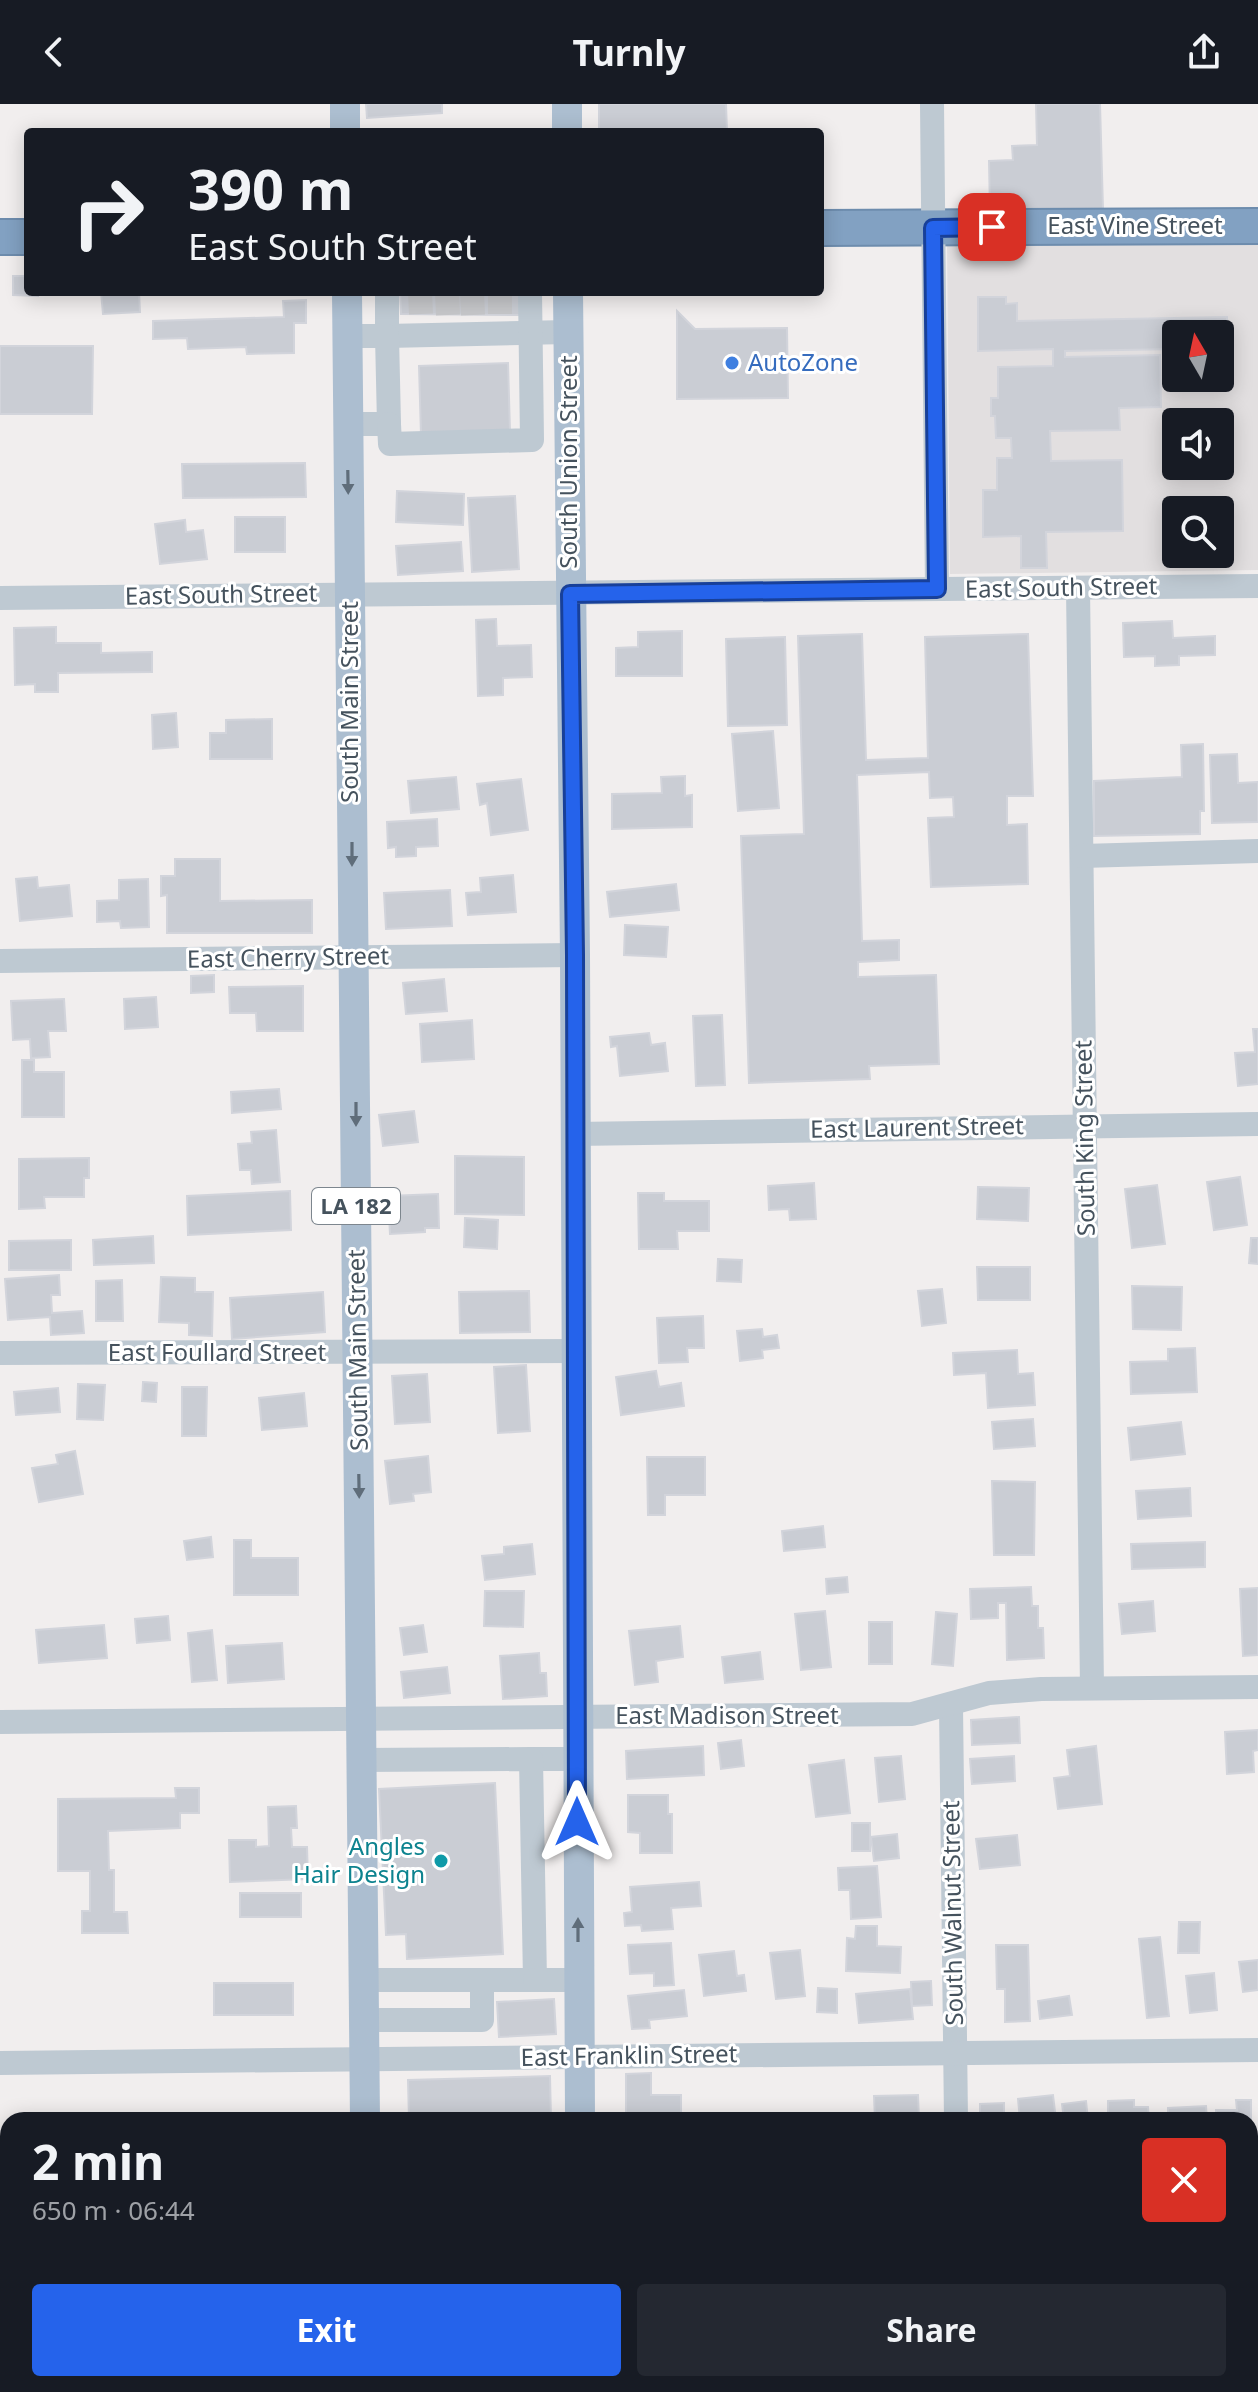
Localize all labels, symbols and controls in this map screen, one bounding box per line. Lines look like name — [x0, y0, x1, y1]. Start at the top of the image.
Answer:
text: Turnly — [572, 28, 686, 77]
icon: back — [32, 30, 76, 74]
icon: share — [1182, 30, 1226, 74]
text: 390 m — [188, 150, 353, 226]
icon: right — [56, 160, 160, 264]
pin — [958, 193, 1026, 261]
icon: arrive — [970, 205, 1014, 249]
street label: East Vine Street — [1047, 208, 1223, 241]
text: East South Street — [188, 222, 477, 271]
north arrow — [1162, 320, 1234, 392]
map controls — [1162, 320, 1234, 568]
place label: AutoZone — [748, 345, 858, 378]
marker: AutoZone — [723, 354, 741, 372]
street label: South Union Street — [551, 355, 584, 569]
button: sound — [1162, 408, 1234, 480]
one-way arrow — [342, 470, 355, 495]
button: search — [1162, 496, 1234, 568]
street label: East South Street — [964, 568, 1158, 605]
street label: East South Street — [124, 575, 318, 612]
street label: South Main Street — [332, 601, 365, 803]
one-way arrow — [346, 842, 358, 867]
street label: East Cherry Street — [187, 938, 390, 975]
street label: South King Street — [1065, 1039, 1102, 1236]
one-way arrow — [350, 1102, 362, 1127]
street label: East Laurent Street — [810, 1108, 1024, 1145]
road number: LA 182 — [312, 1188, 400, 1224]
street label: South Main Street — [338, 1249, 375, 1451]
street label: East Foullard Street — [108, 1335, 326, 1368]
one-way arrow — [353, 1474, 365, 1499]
street label: East Madison Street — [615, 1698, 839, 1731]
position arrow — [535, 1780, 619, 1864]
street label: South Walnut Street — [933, 1800, 970, 2026]
place label: Angles Hair Design — [293, 1829, 425, 1890]
marker: Angles Hair Design — [432, 1852, 450, 1870]
one-way arrow — [572, 1917, 584, 1942]
street label: East Franklin Street — [520, 2036, 738, 2073]
text: 2 min — [32, 2129, 164, 2194]
button: close — [1142, 2138, 1226, 2222]
text: 650 m · 06:44 — [32, 2192, 195, 2228]
button: Exit — [32, 2284, 621, 2376]
button: Share — [637, 2284, 1226, 2376]

